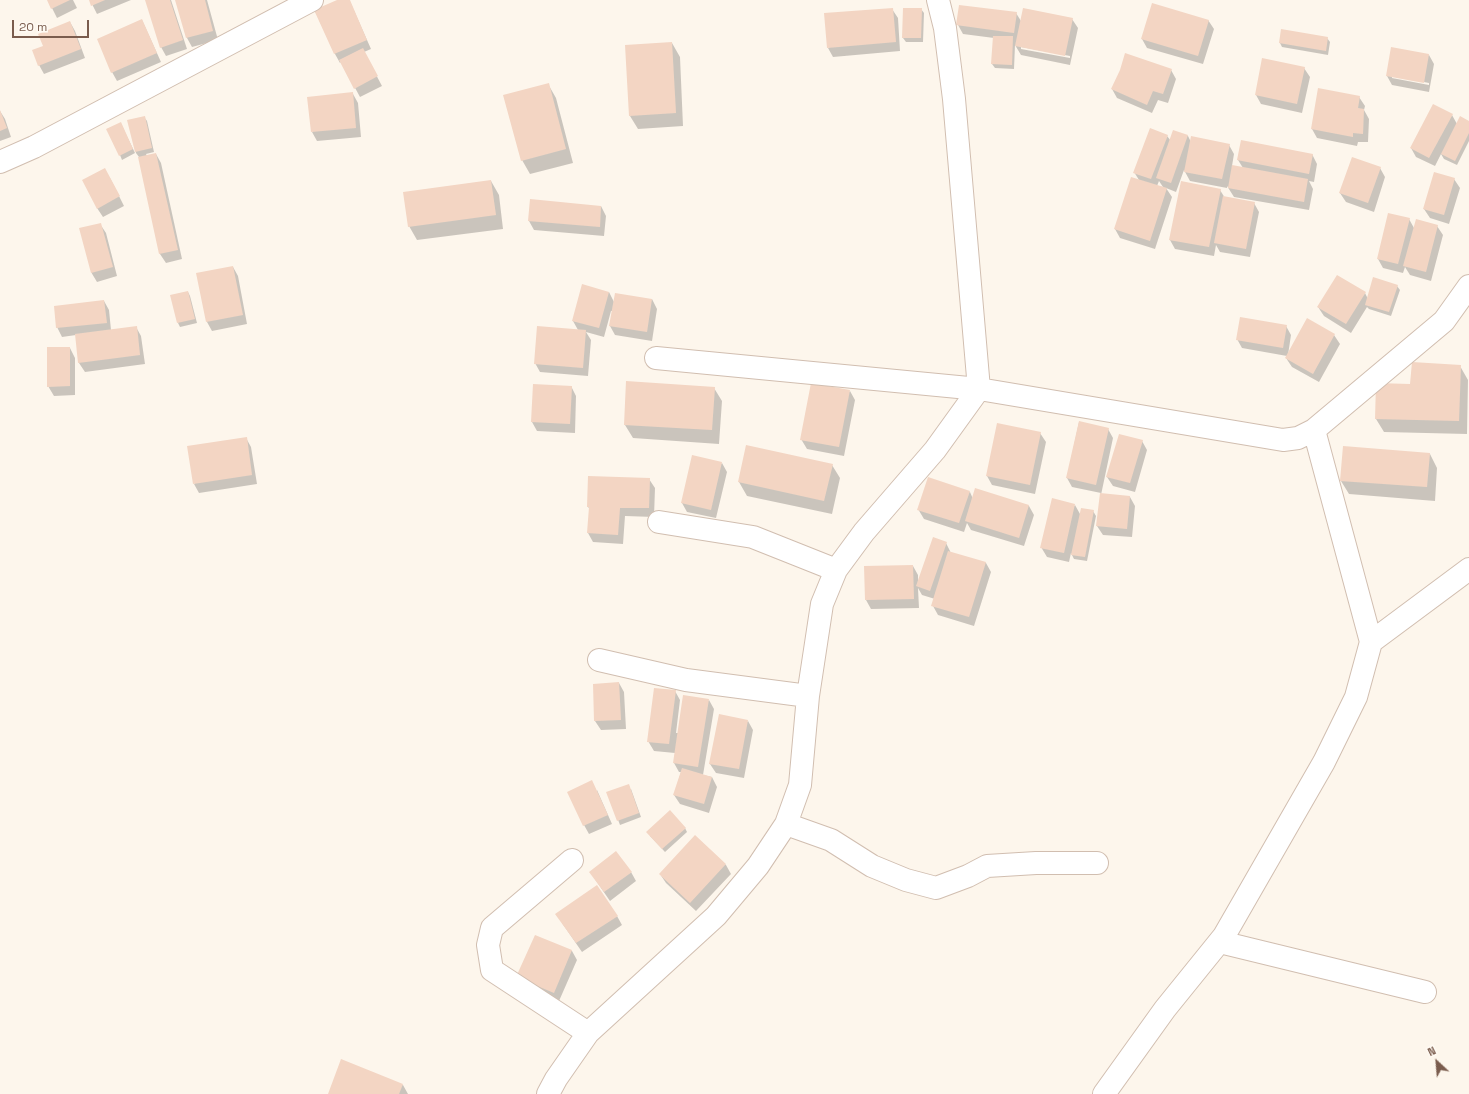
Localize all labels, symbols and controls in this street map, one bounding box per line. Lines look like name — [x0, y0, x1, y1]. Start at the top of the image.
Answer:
scale bar — [14, 12, 91, 38]
text: 20 m — [19, 19, 47, 35]
north arrow — [1417, 1042, 1457, 1082]
text: N — [1425, 1043, 1438, 1059]

